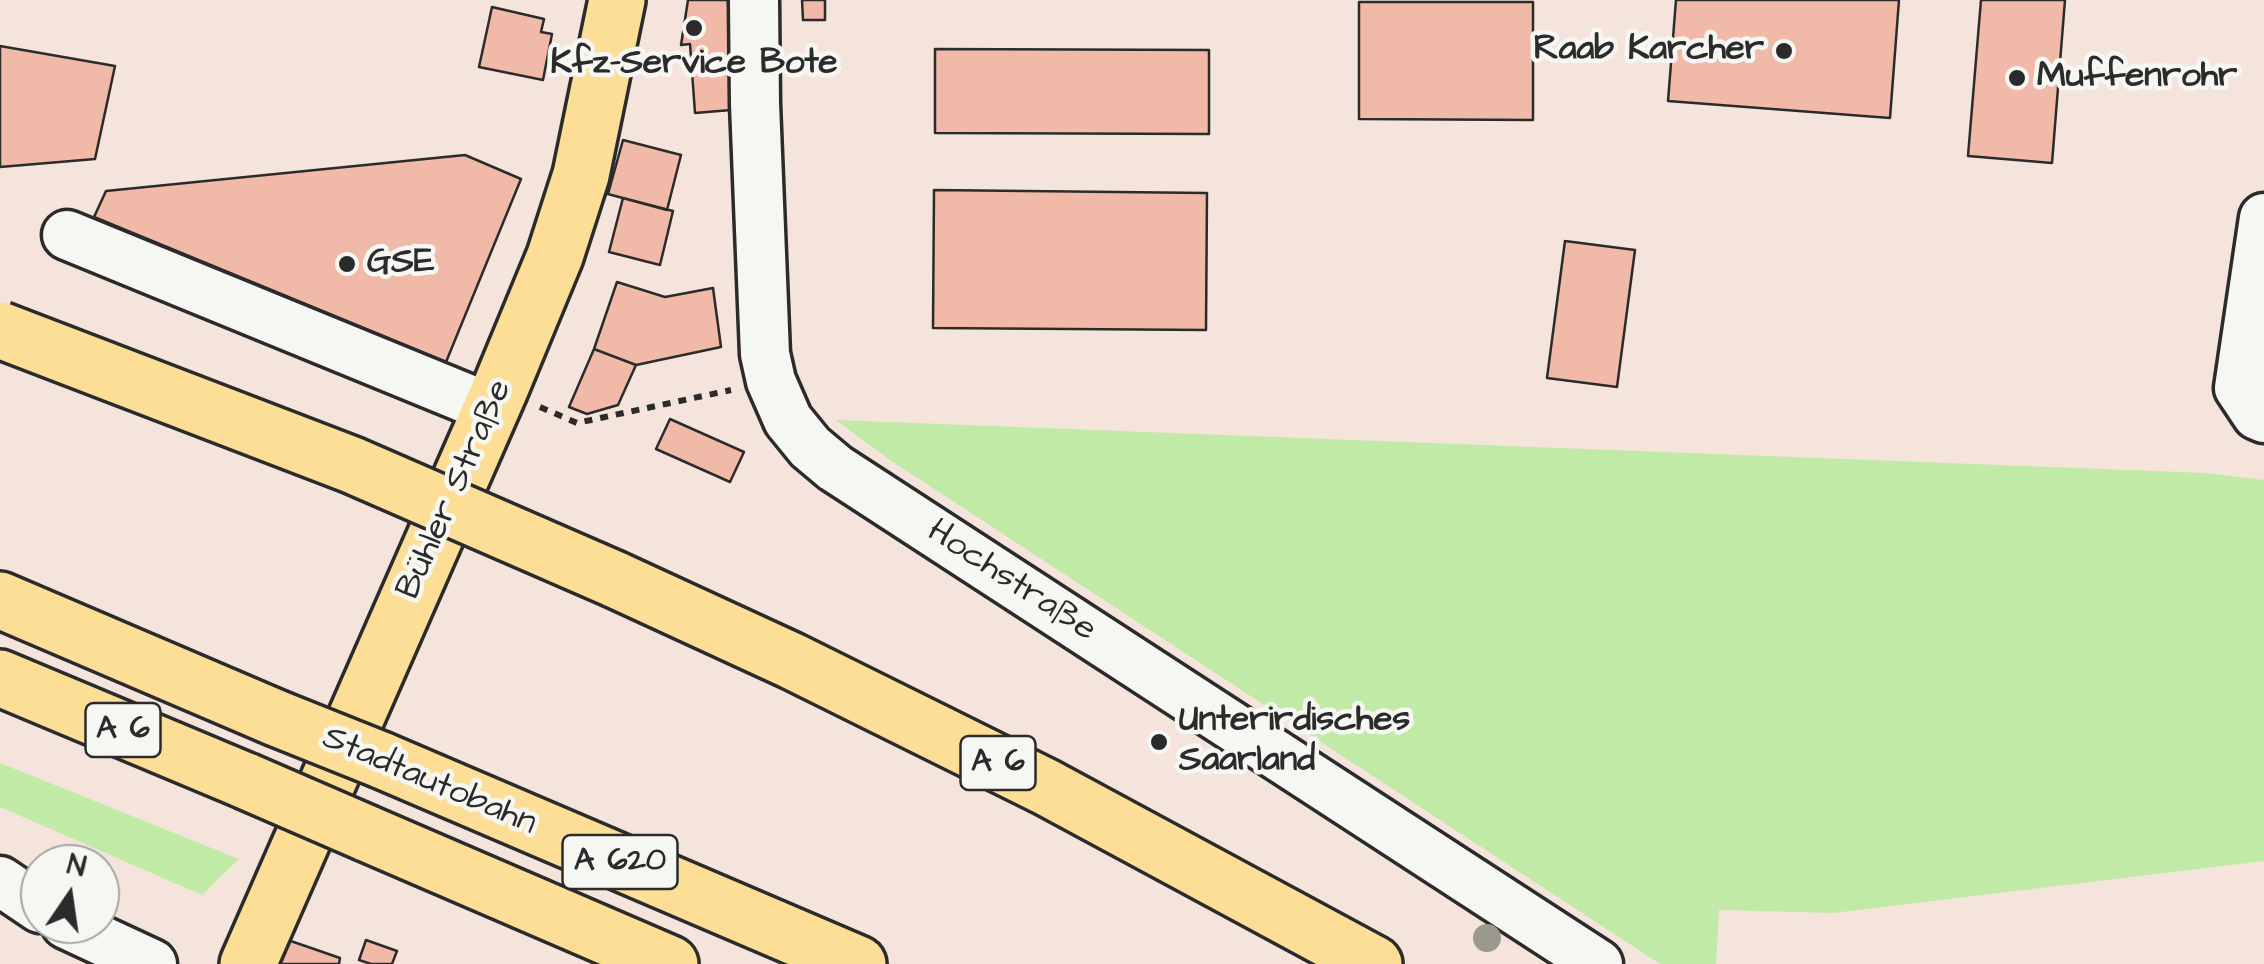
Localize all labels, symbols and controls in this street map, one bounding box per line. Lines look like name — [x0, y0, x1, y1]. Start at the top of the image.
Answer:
marker: Kfz-Service Bote — [683, 17, 705, 39]
place label: Raab Karcher — [1534, 30, 1764, 72]
marker: Raab Karcher — [1773, 40, 1795, 62]
place label: Kfz-Service Bote — [550, 44, 838, 86]
place label: Muffenrohr — [2037, 57, 2237, 99]
marker: Muffenrohr — [2006, 67, 2028, 89]
place label: GSE — [367, 243, 434, 285]
marker: GSE — [336, 253, 358, 275]
street label: Bühler Straße — [389, 374, 523, 606]
street label: Hochstraße — [919, 512, 1103, 652]
place label: Unterirdisches Saarland — [1179, 701, 1410, 783]
road number: A 6 — [86, 703, 160, 757]
street label: Stadtautobahn — [316, 718, 542, 846]
marker: Unterirdisches Saarland — [1148, 731, 1170, 753]
road number: A 6 — [960, 736, 1036, 790]
road number: A 620 — [562, 835, 678, 889]
north arrow — [20, 844, 120, 944]
text: N — [63, 845, 89, 887]

